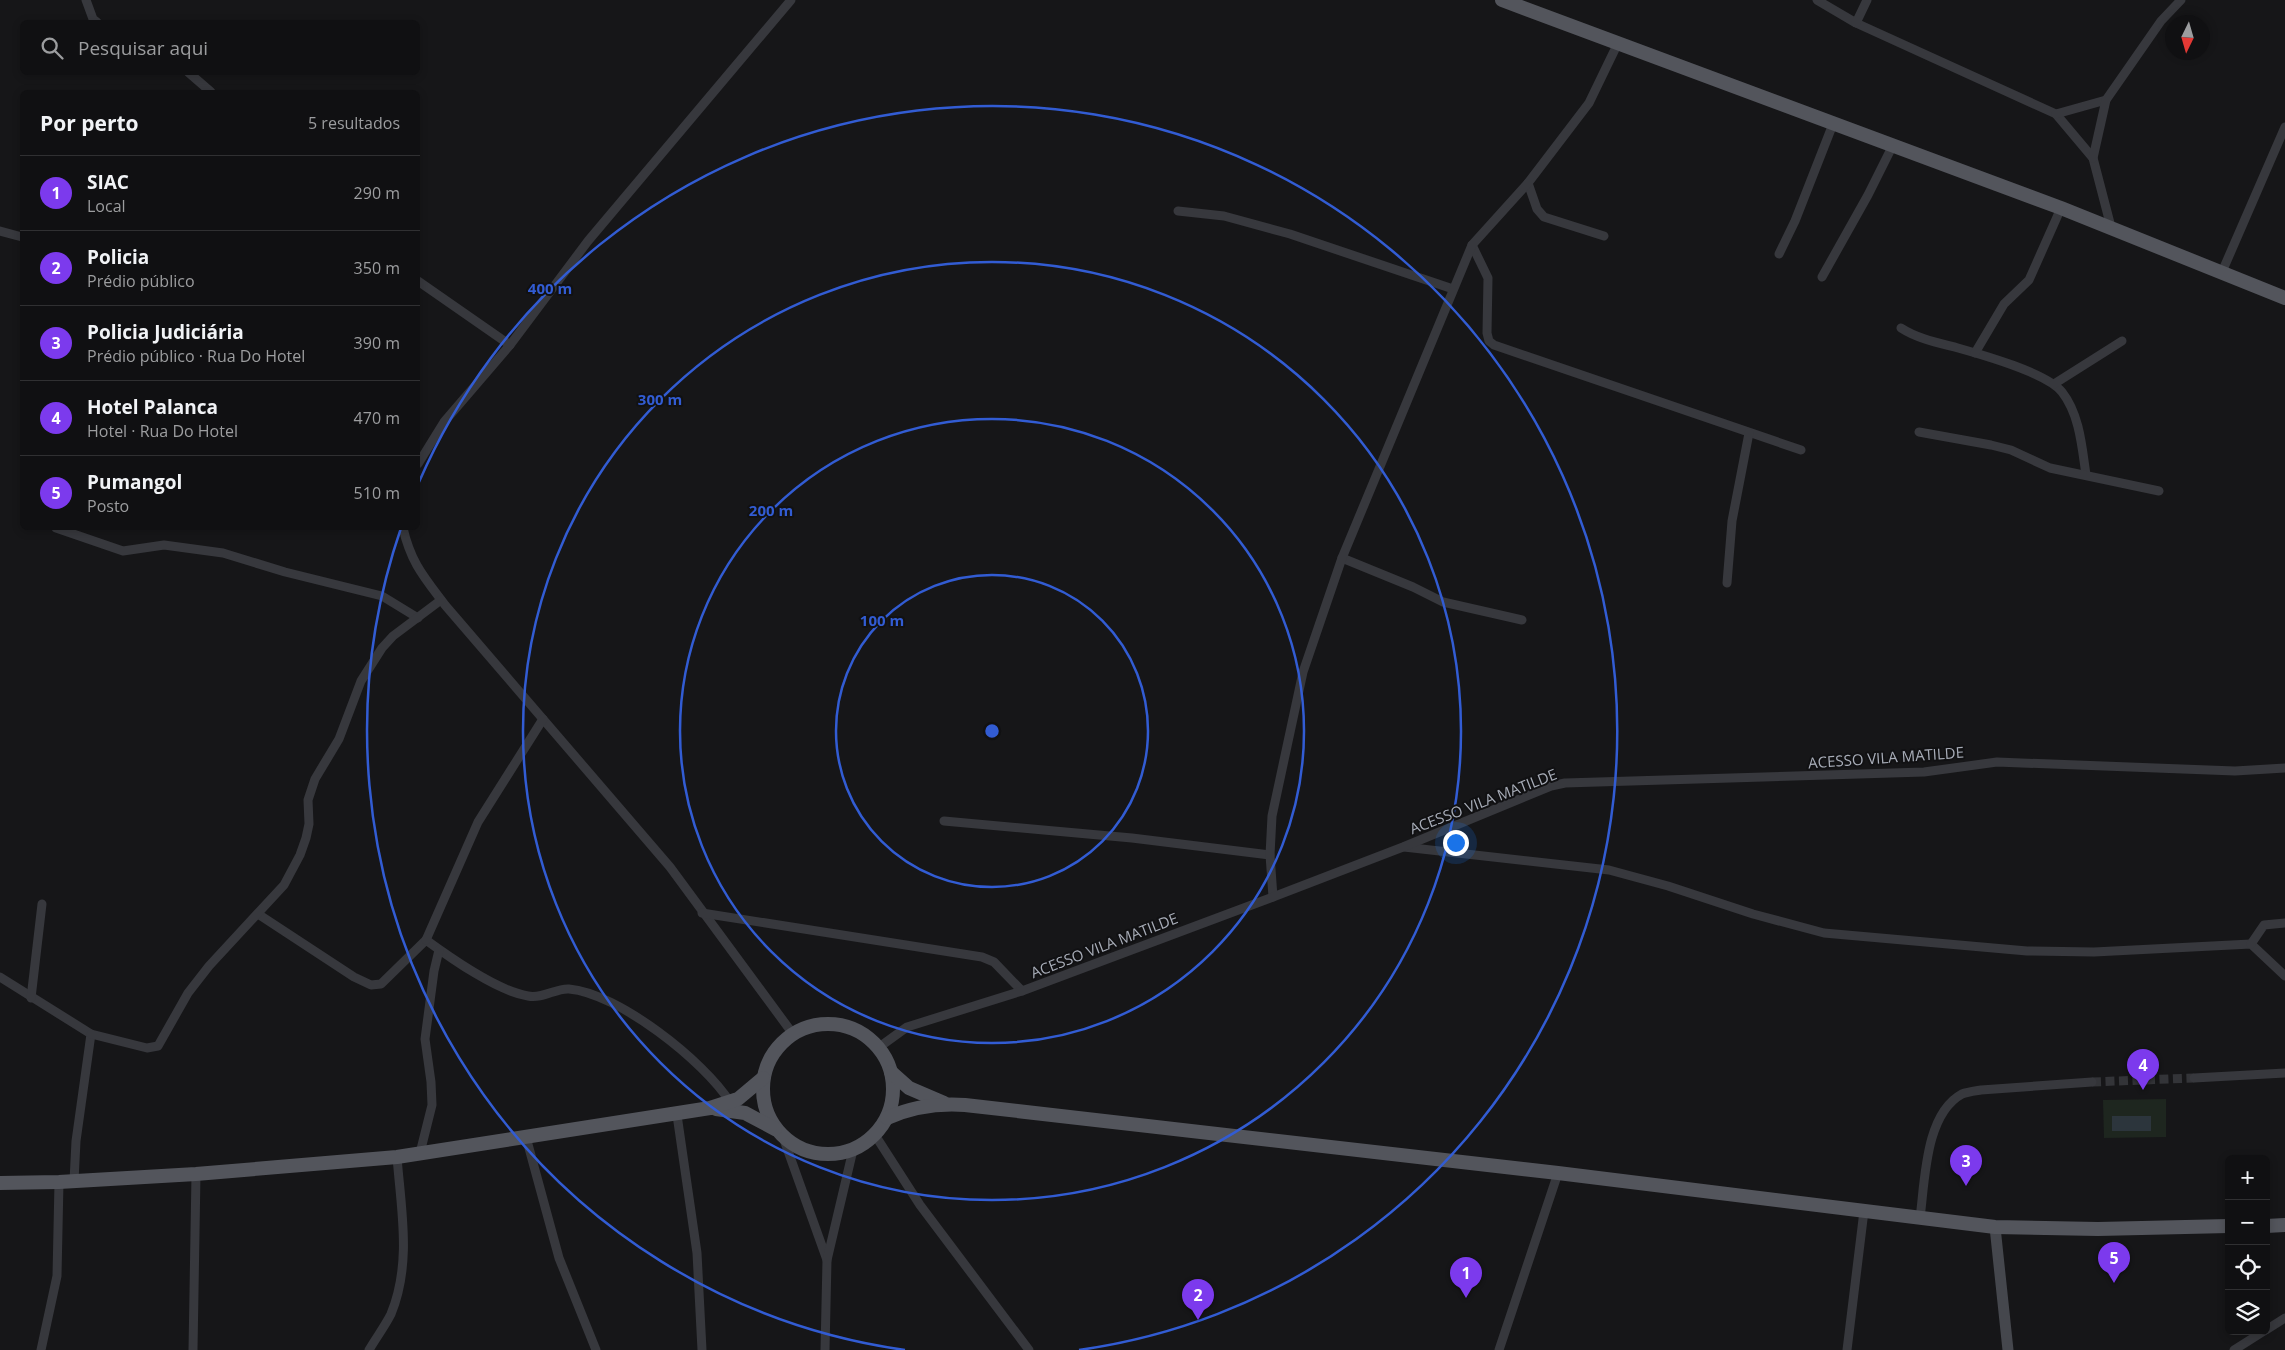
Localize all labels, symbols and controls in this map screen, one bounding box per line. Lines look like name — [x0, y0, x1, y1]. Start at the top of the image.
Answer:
north arrow — [2165, 15, 2210, 60]
search box — [20, 20, 420, 75]
icon: search — [38, 34, 66, 62]
text: Pesquisar aqui — [78, 35, 208, 61]
text: Por perto — [40, 109, 139, 137]
text: 5 resultados — [308, 112, 400, 134]
text: SIAC — [87, 169, 129, 195]
text: 1 — [51, 182, 61, 204]
text: 290 m — [354, 182, 400, 204]
text: Local — [87, 195, 126, 217]
text: Policia — [87, 244, 149, 270]
text: 2 — [51, 257, 61, 279]
text: 350 m — [354, 257, 400, 279]
text: Prédio público — [87, 270, 195, 292]
text: 400 m — [528, 278, 572, 298]
text: Policia Judiciária — [87, 319, 244, 345]
text: 3 — [51, 332, 61, 354]
text: 390 m — [354, 332, 400, 354]
text: Prédio público · Rua Do Hotel — [87, 345, 305, 367]
text: 300 m — [638, 389, 682, 409]
text: Hotel Palanca — [87, 394, 218, 420]
text: 4 — [51, 407, 61, 429]
text: 470 m — [354, 407, 400, 429]
text: Hotel · Rua Do Hotel — [87, 420, 238, 442]
text: Pumangol — [87, 469, 182, 495]
text: 5 — [51, 482, 61, 504]
text: 510 m — [354, 482, 400, 504]
text: Posto — [87, 495, 129, 517]
text: 200 m — [749, 500, 793, 520]
text: 100 m — [860, 610, 904, 630]
centre of rings — [983, 722, 1001, 740]
street label: ACESSO VILA MATILDE — [1807, 742, 1965, 772]
street label: ACESSO VILA MATILDE — [1407, 764, 1559, 838]
your location — [1443, 830, 1469, 856]
street label: ACESSO VILA MATILDE — [1028, 908, 1180, 982]
pin: 4 — [2127, 1049, 2159, 1090]
pin: 3 — [1950, 1145, 1982, 1186]
map controls — [2225, 1155, 2270, 1335]
button: + — [2225, 1155, 2270, 1200]
button: − — [2225, 1200, 2270, 1245]
pin: 5 — [2098, 1242, 2130, 1283]
button: locate — [2225, 1245, 2270, 1290]
pin: 1 — [1450, 1257, 1482, 1298]
pin: 2 — [1182, 1279, 1214, 1320]
button: layers — [2225, 1290, 2270, 1335]

